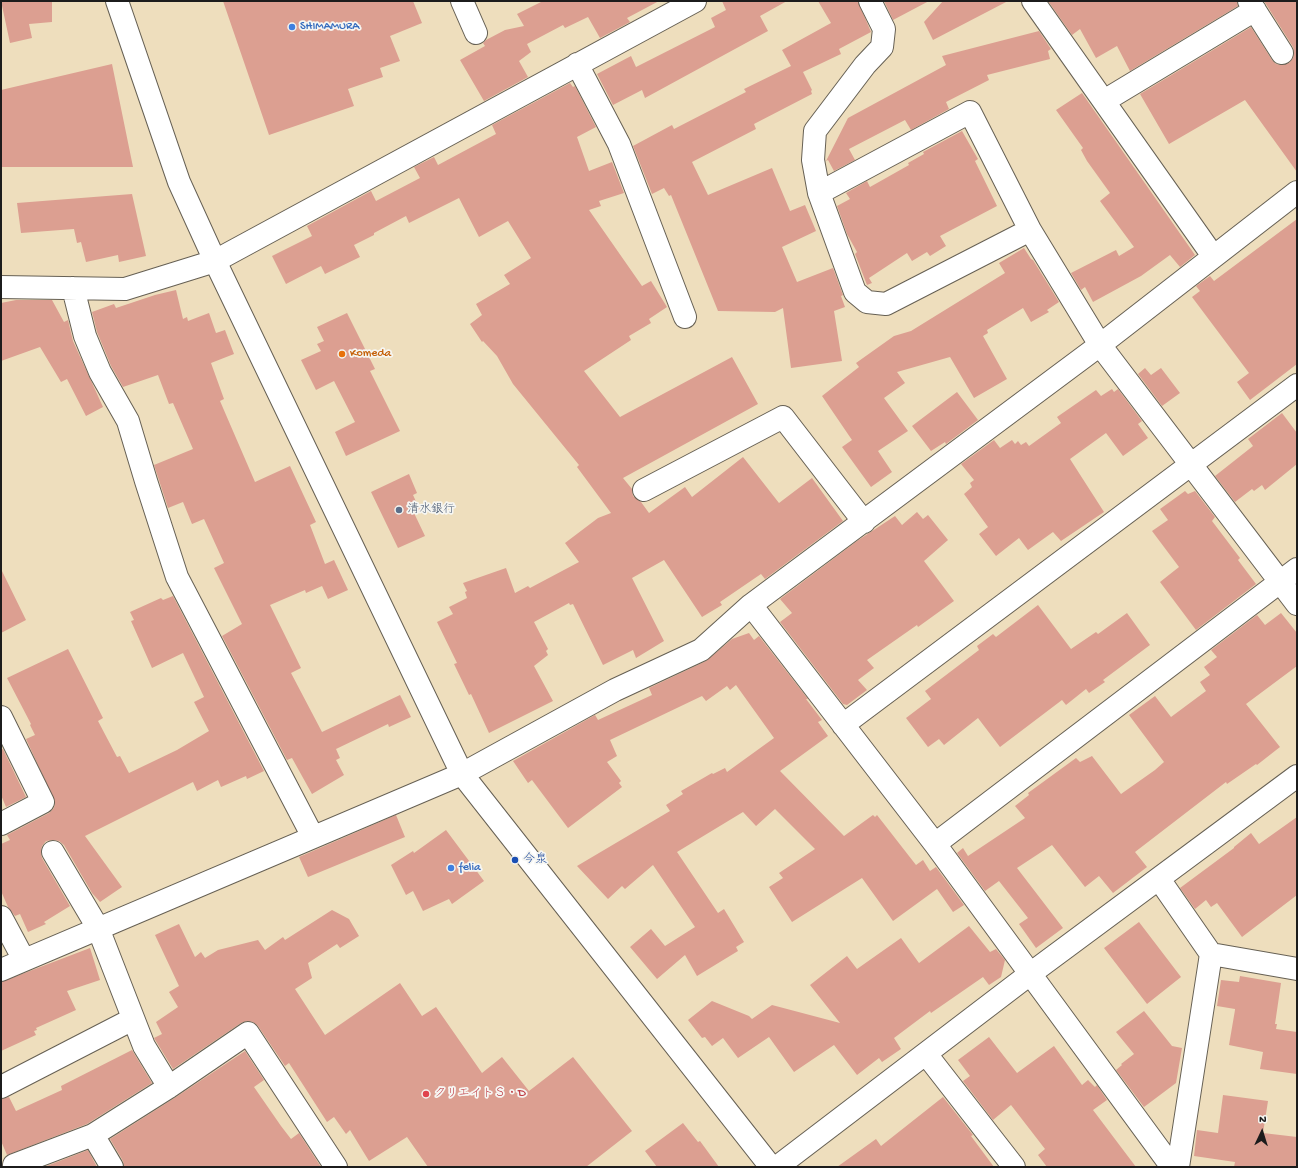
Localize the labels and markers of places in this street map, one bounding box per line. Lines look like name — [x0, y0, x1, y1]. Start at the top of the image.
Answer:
place label: SHIMAMURA — [300, 20, 359, 34]
marker: SHIMAMURA — [287, 22, 297, 32]
place label: Komeda — [350, 347, 391, 361]
marker: Komeda — [337, 349, 347, 359]
place label: 清水銀行 — [407, 503, 455, 517]
marker: 清水銀行 — [394, 505, 404, 515]
place label: 今泉 — [523, 853, 547, 867]
marker: 今泉 — [510, 855, 520, 865]
place label: felia — [459, 861, 481, 875]
marker: felia — [446, 863, 456, 873]
place label: クリエイトＳ・D — [434, 1087, 526, 1101]
marker: クリエイトＳ・D — [421, 1089, 431, 1099]

